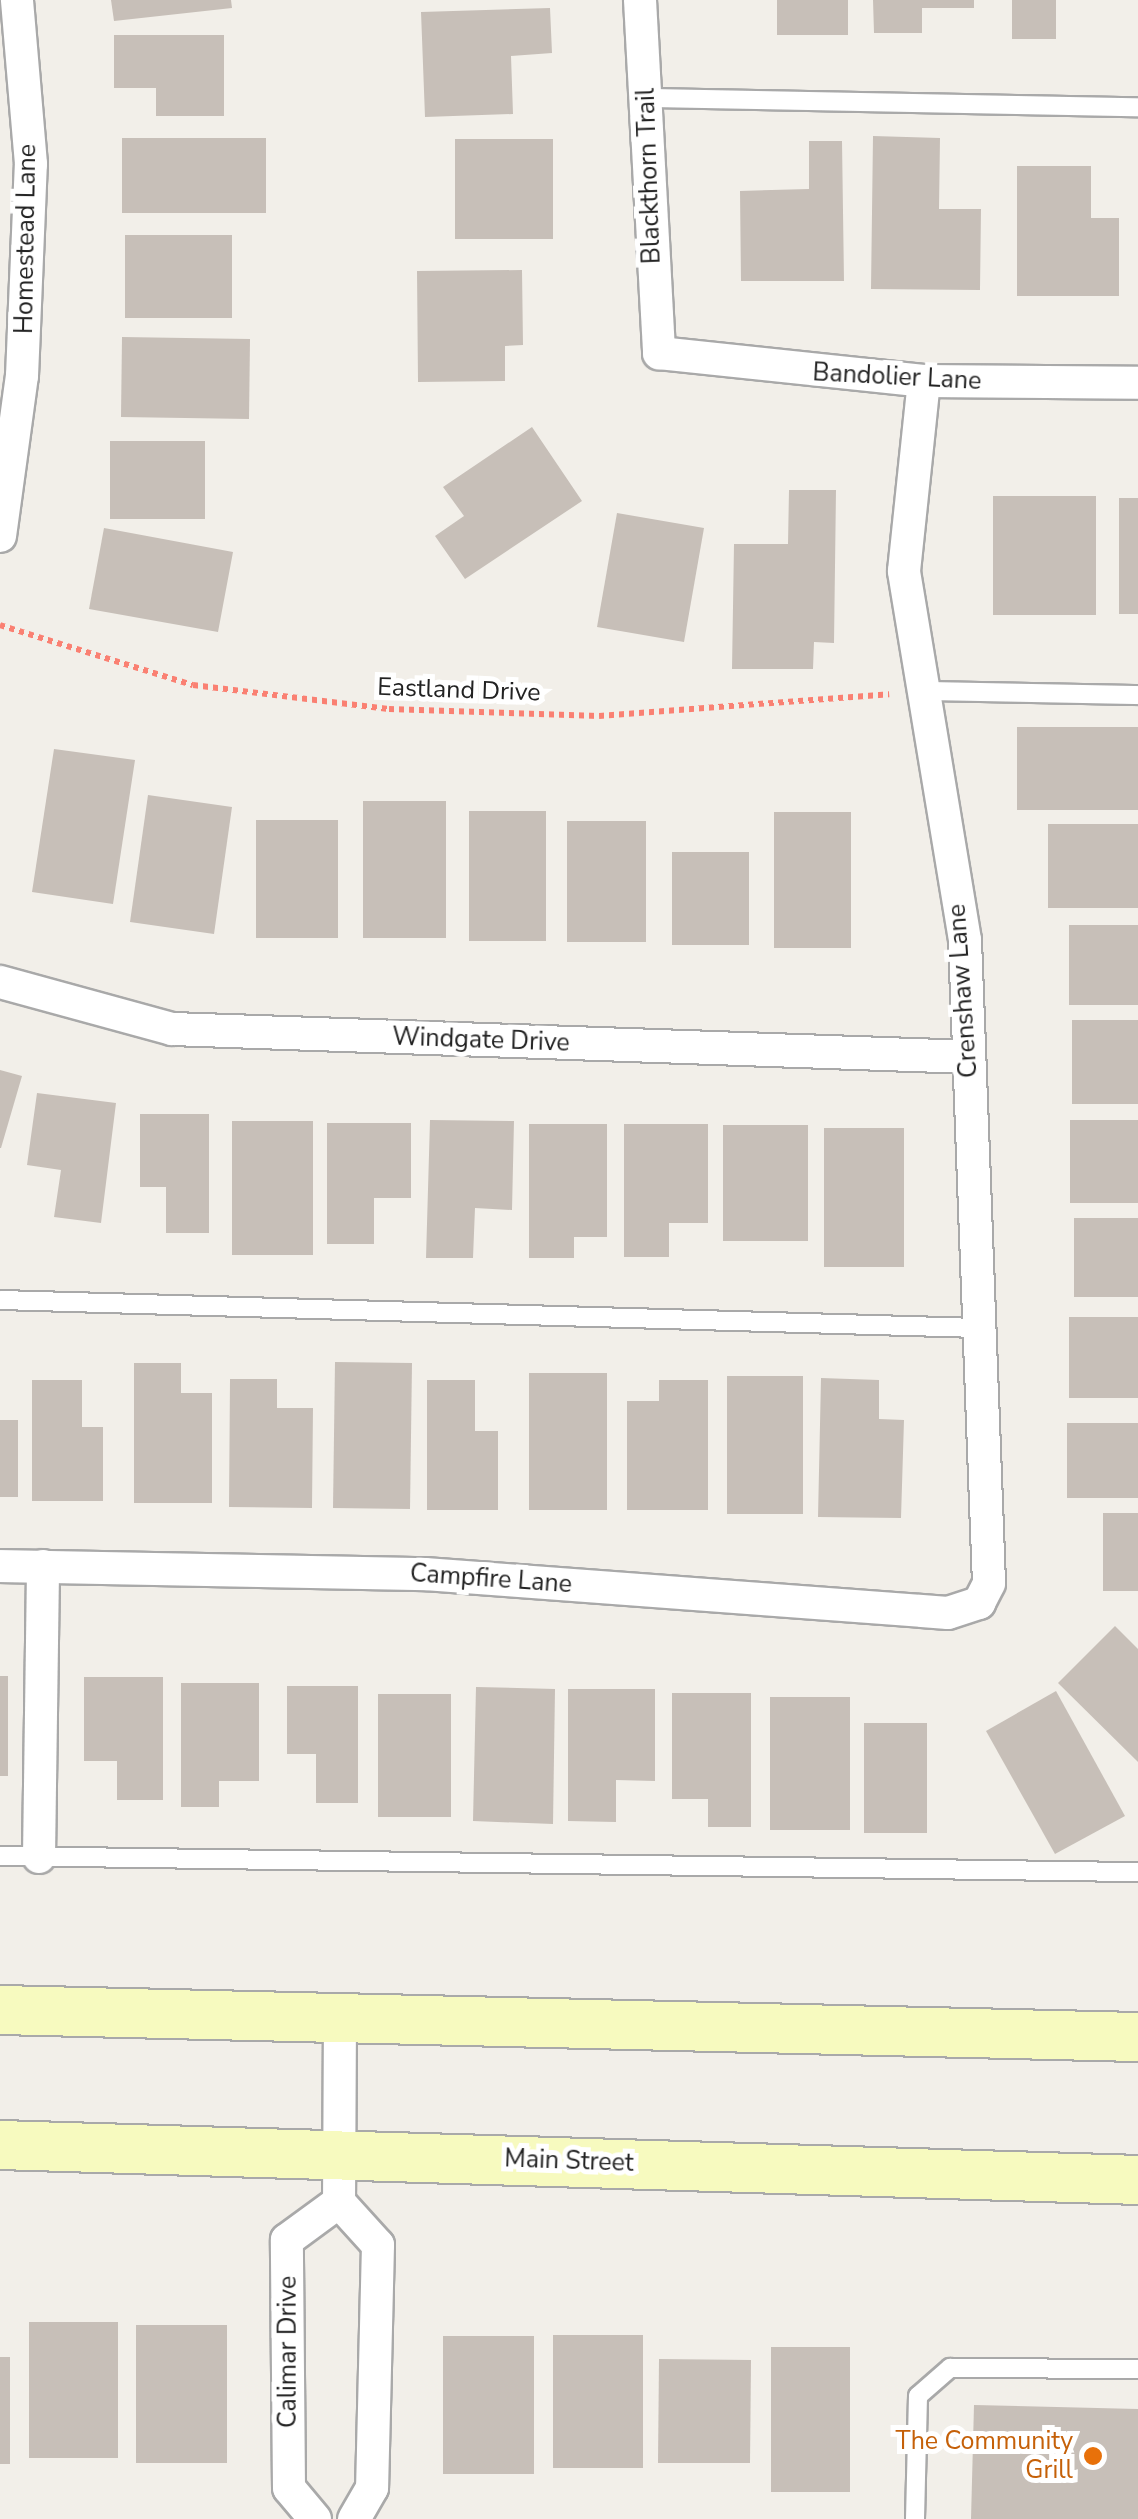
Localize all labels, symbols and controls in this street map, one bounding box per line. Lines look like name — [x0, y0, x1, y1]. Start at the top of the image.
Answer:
street label: Blackthorn Trail — [631, 87, 667, 265]
street label: Homestead Lane — [9, 144, 43, 334]
street label: Bandolier Lane — [812, 358, 982, 396]
street label: Eastland Drive — [377, 672, 541, 708]
street label: Crenshaw Lane — [942, 903, 984, 1079]
street label: Windgate Drive — [392, 1022, 570, 1058]
street label: Campfire Lane — [409, 1558, 573, 1600]
street label: Main Street — [504, 2144, 634, 2178]
street label: Calimar Drive — [273, 2276, 303, 2428]
place label: The Community Grill — [896, 2427, 1073, 2486]
marker: The Community Grill — [1082, 2445, 1104, 2467]

